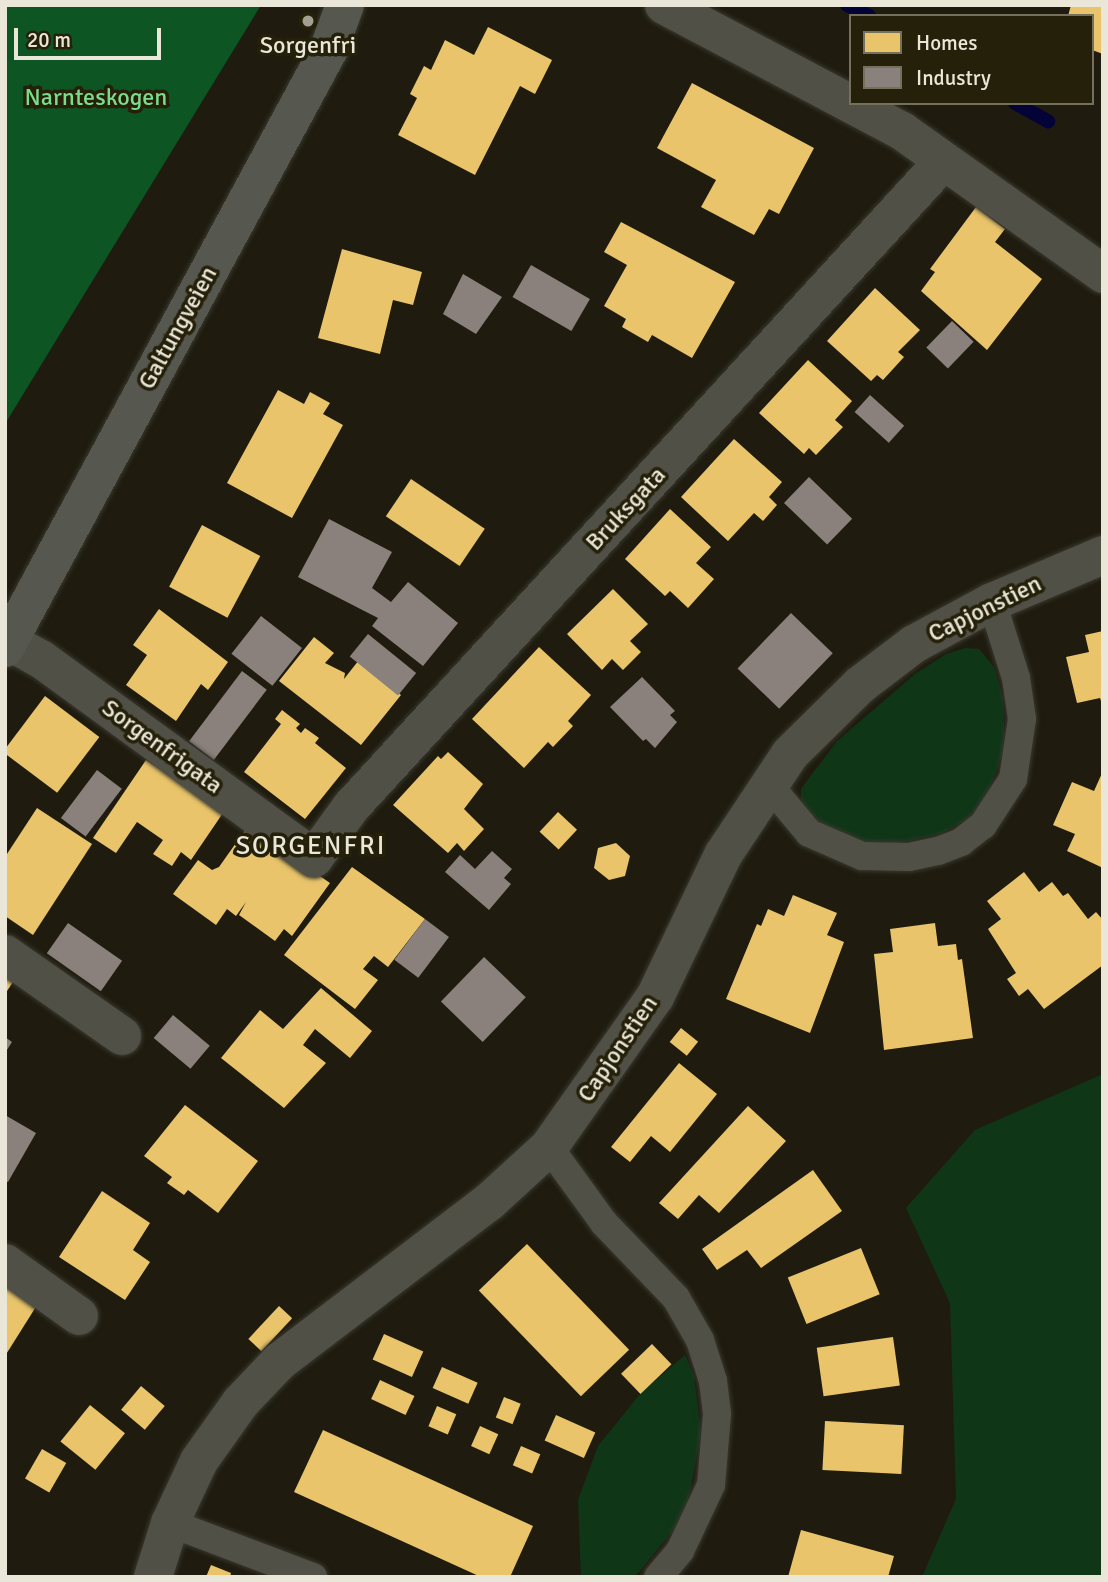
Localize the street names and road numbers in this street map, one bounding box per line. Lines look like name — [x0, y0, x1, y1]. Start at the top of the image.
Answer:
street label: Galtungveien — [132, 262, 224, 394]
street label: Bruksgata — [580, 461, 672, 557]
street label: Capjonstien — [924, 569, 1046, 649]
street label: Sorgenfrigata — [96, 694, 228, 800]
street label: Capjonstien — [572, 990, 664, 1108]

